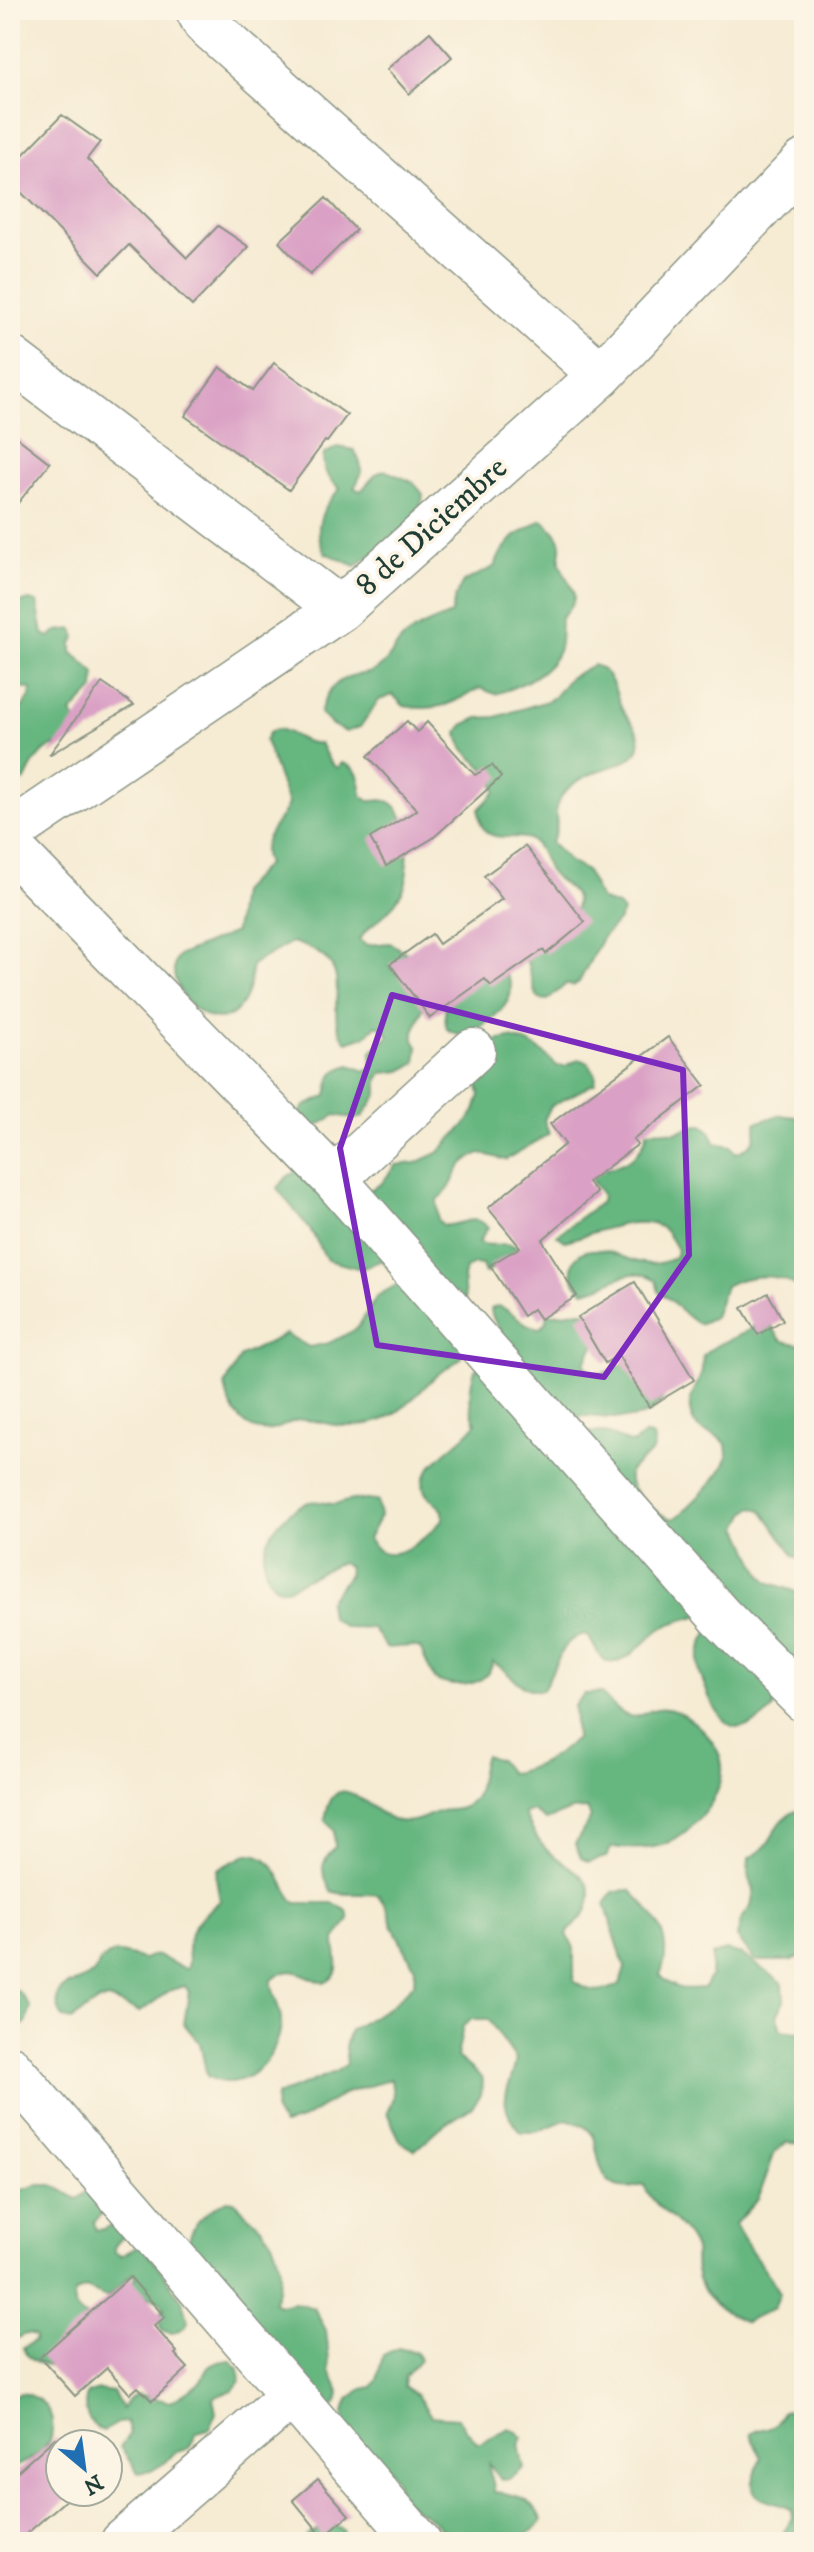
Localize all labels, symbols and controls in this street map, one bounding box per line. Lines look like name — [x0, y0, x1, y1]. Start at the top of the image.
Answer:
street label: 8 de Diciembre — [348, 448, 516, 606]
north arrow — [44, 2428, 124, 2508]
text: N — [79, 2468, 107, 2500]

